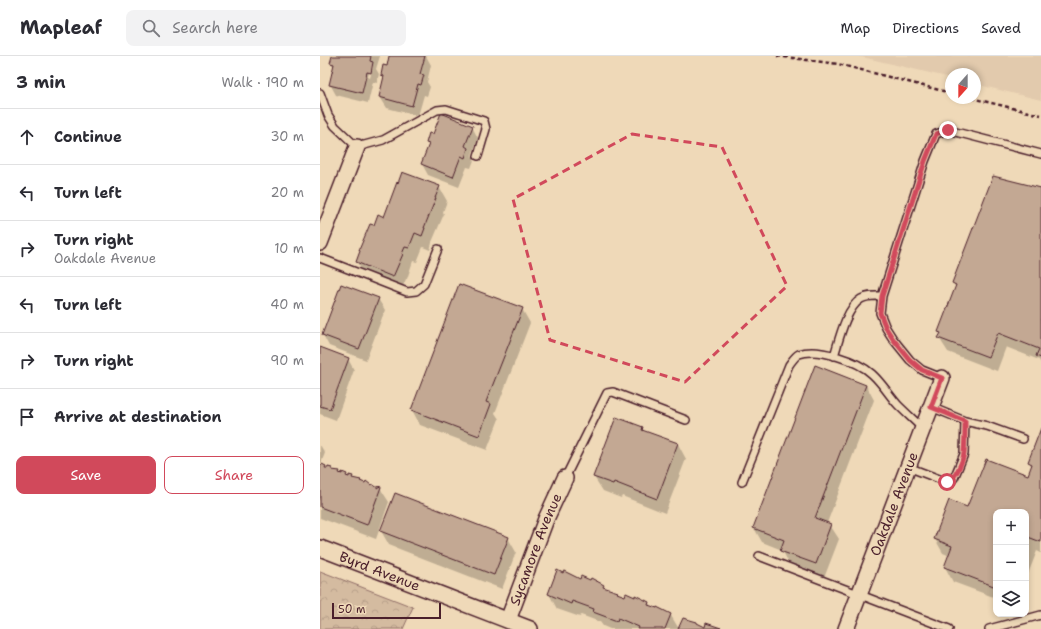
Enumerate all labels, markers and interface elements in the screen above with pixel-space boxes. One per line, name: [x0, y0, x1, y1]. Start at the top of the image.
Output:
search box: [126, 10, 406, 46]
text: Mapleaf: [20, 15, 102, 40]
icon: search: [140, 17, 162, 39]
text: Search here: [172, 18, 258, 38]
text: Map: [841, 19, 871, 37]
text: Directions: [893, 19, 959, 37]
text: Saved: [981, 19, 1021, 37]
north arrow: [945, 68, 981, 104]
text: 3 min: [16, 71, 66, 93]
text: Walk · 190 m: [222, 74, 304, 91]
route end: [939, 121, 957, 139]
icon: ahead: [16, 126, 38, 148]
text: Continue: [54, 127, 122, 147]
text: 30 m: [270, 128, 304, 145]
icon: left: [16, 182, 38, 204]
text: Turn left: [54, 183, 122, 203]
text: 20 m: [271, 184, 304, 201]
text: Turn right: [54, 230, 134, 250]
icon: right: [16, 238, 38, 260]
text: 10 m: [274, 240, 304, 257]
text: Oakdale Avenue: [54, 250, 156, 267]
icon: left: [16, 294, 38, 316]
text: Turn left: [54, 295, 122, 315]
text: 40 m: [270, 296, 304, 313]
icon: right: [16, 350, 38, 372]
text: Turn right: [54, 351, 134, 371]
text: 90 m: [270, 352, 304, 369]
icon: arrive: [16, 406, 38, 428]
text: Arrive at destination: [54, 407, 222, 427]
street label: Oakdale Avenue: [866, 449, 922, 558]
button: Save: [16, 456, 156, 494]
button: Share: [164, 456, 304, 494]
route start: [938, 473, 956, 491]
street label: Sycamore Avenue: [505, 490, 566, 608]
map controls: [993, 509, 1029, 617]
button: +: [993, 509, 1029, 545]
button: −: [993, 545, 1029, 581]
street label: Byrd Avenue: [337, 547, 423, 595]
button: layers: [993, 581, 1029, 617]
scale bar: [332, 601, 441, 620]
text: 50 m: [338, 602, 366, 617]

